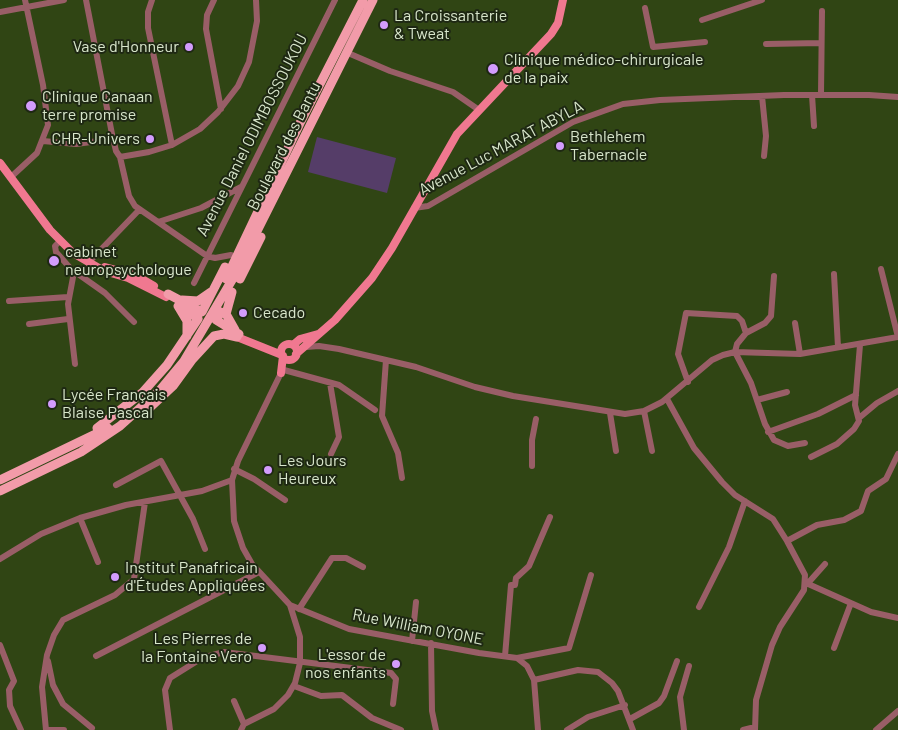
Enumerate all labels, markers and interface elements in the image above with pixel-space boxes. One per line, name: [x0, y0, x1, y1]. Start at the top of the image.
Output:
place label: La Croissanterie & Tweat: [394, 6, 507, 44]
marker: La Croissanterie & Tweat: [378, 19, 390, 31]
street label: Avenue Daniel ODIMBOSSOUKOU: [193, 31, 311, 239]
place label: Vase d'Honneur: [73, 37, 179, 57]
marker: Vase d'Honneur: [183, 41, 195, 53]
place label: Clinique médico-chirurgicale de la paix: [504, 50, 703, 88]
marker: Clinique médico-chirurgicale de la paix: [486, 62, 500, 76]
street label: Boulevard des Bantu: [243, 78, 325, 214]
place label: Clinique Canaan terre promise: [42, 87, 153, 125]
street label: Avenue Luc MARAT ABYLA: [415, 96, 587, 200]
marker: Clinique Canaan terre promise: [24, 99, 38, 113]
place label: Bethlehem Tabernacle: [570, 127, 647, 165]
place label: CHR-Univers: [51, 129, 140, 149]
marker: CHR-Univers: [144, 133, 156, 145]
marker: Bethlehem Tabernacle: [554, 140, 566, 152]
place label: cabinet neuropsychologue: [65, 242, 192, 280]
marker: cabinet neuropsychologue: [47, 254, 61, 268]
place label: Cecado: [253, 303, 305, 323]
marker: Cecado: [237, 307, 249, 319]
place label: Lycée Français Blaise Pascal: [62, 385, 166, 423]
marker: Lycée Français Blaise Pascal: [46, 398, 58, 410]
place label: Les Jours Heureux: [278, 451, 346, 489]
marker: Les Jours Heureux: [262, 464, 274, 476]
place label: Institut Panafricain d'Études Appliquées: [125, 558, 265, 596]
marker: Institut Panafricain d'Études Appliquées: [109, 571, 121, 583]
street label: Rue William OYONE: [351, 605, 485, 649]
place label: Les Pierres de la Fontaine Vero: [141, 629, 252, 667]
marker: Les Pierres de la Fontaine Vero: [256, 642, 268, 654]
place label: L'essor de nos enfants: [305, 645, 386, 683]
marker: L'essor de nos enfants: [390, 658, 402, 670]

